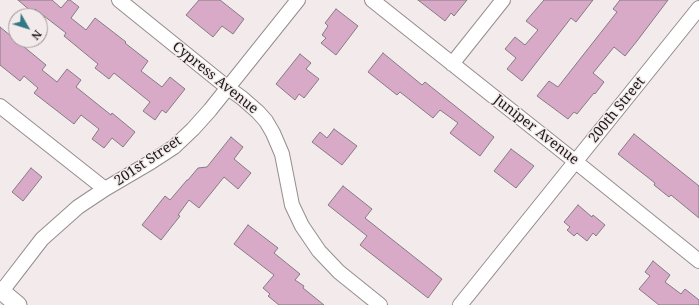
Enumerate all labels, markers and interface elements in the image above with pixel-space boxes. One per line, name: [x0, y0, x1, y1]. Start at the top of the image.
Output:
north arrow: [8, 8, 48, 48]
text: N: [28, 27, 45, 43]
street label: Cypress Avenue: [169, 38, 261, 118]
street label: 200th Street: [585, 74, 649, 146]
street label: Juniper Avenue: [490, 91, 582, 169]
street label: 201st Street: [111, 132, 185, 190]

